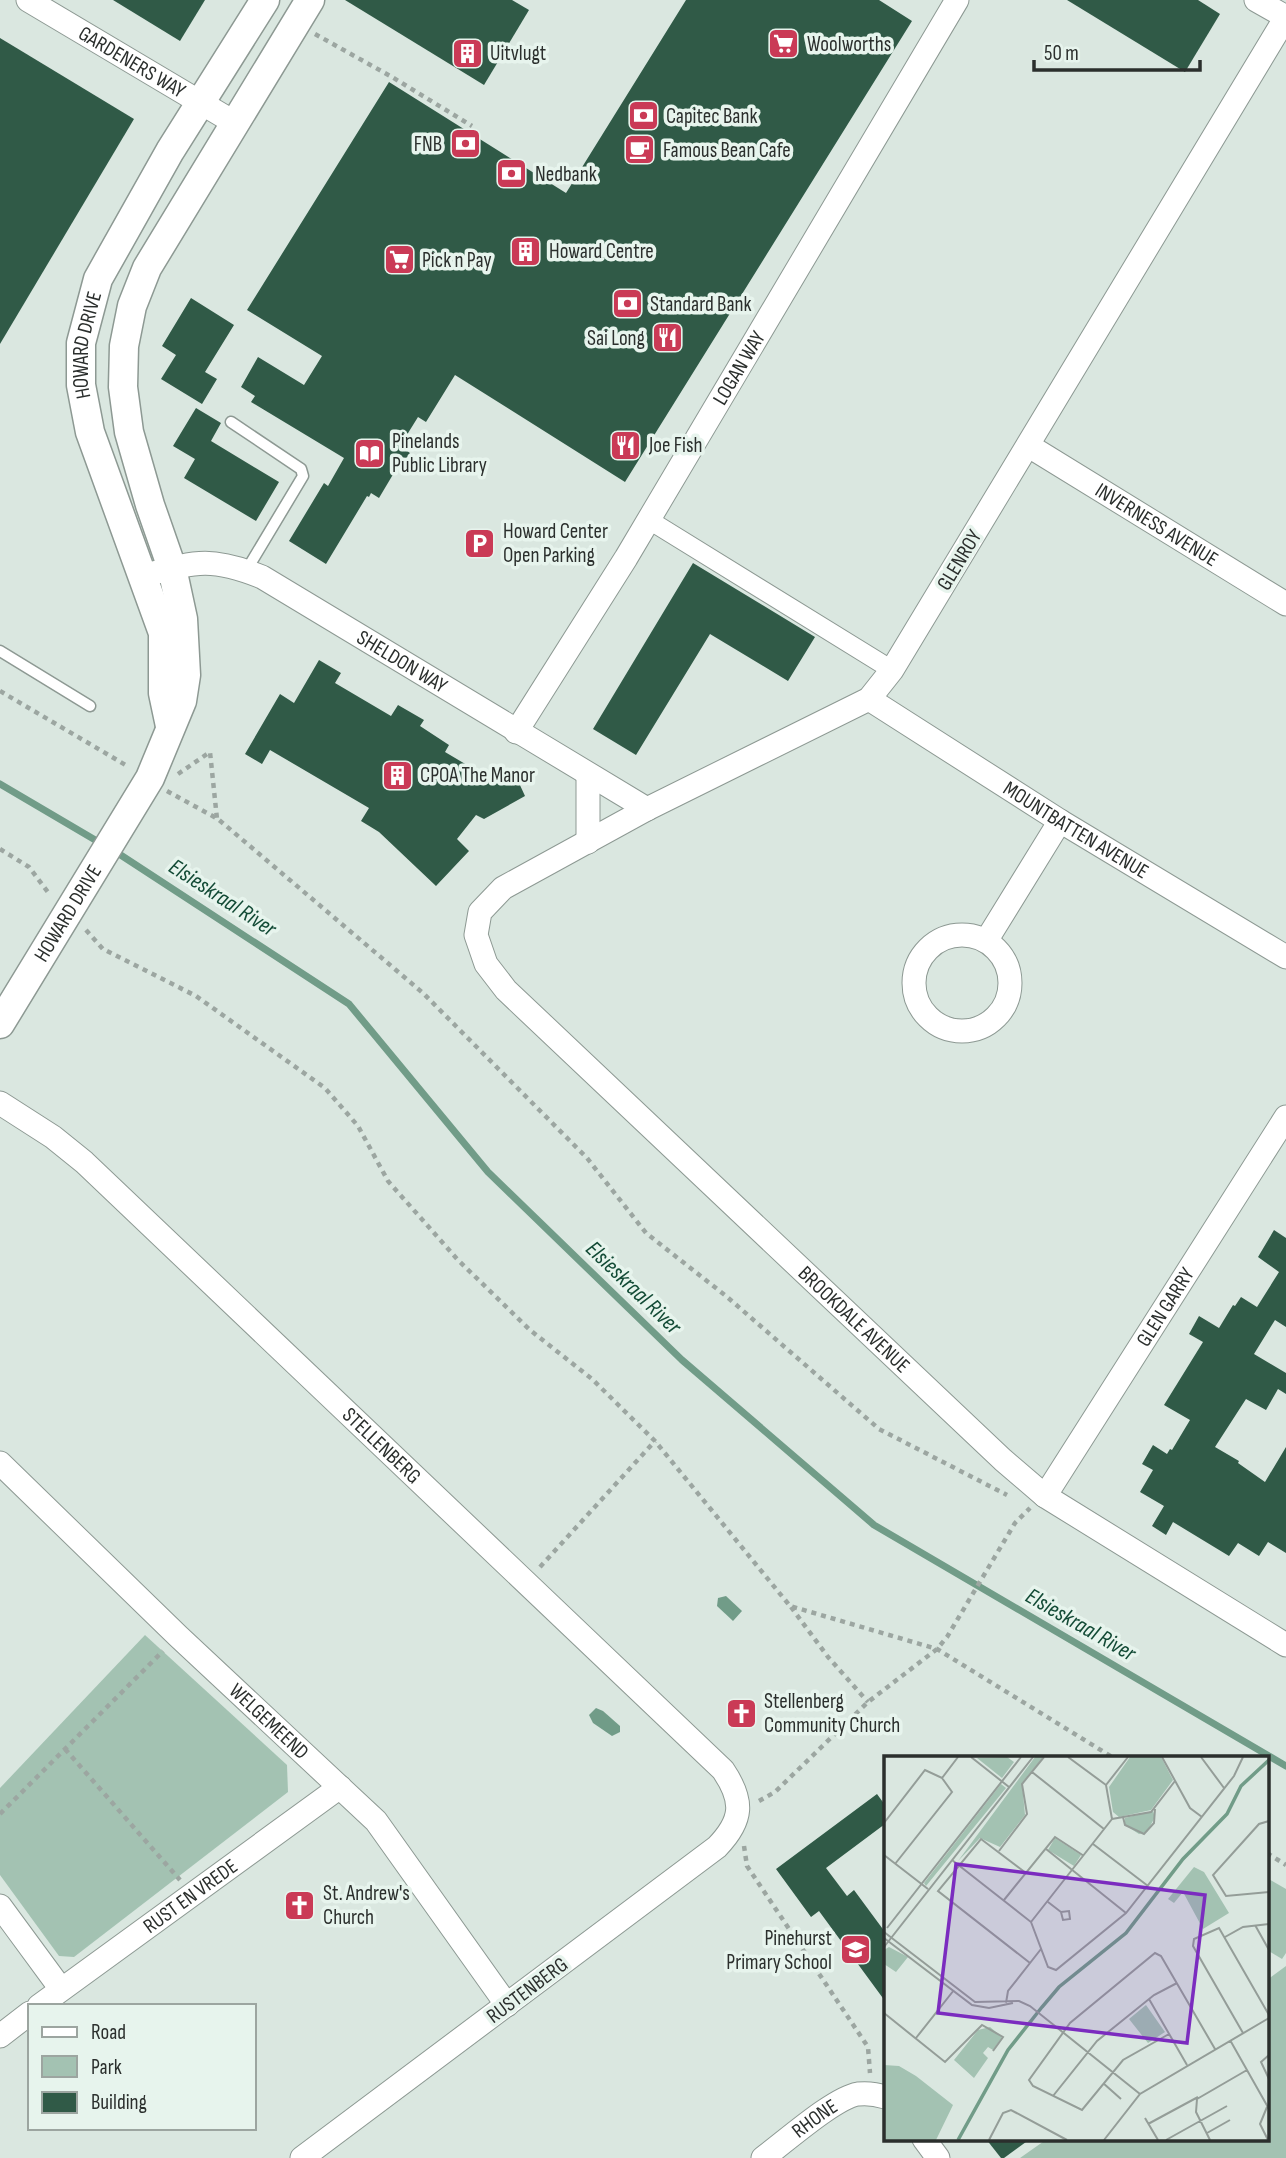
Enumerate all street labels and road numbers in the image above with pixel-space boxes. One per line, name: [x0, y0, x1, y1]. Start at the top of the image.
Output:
street label: GARDENERS WAY: [74, 21, 190, 104]
street label: HOWARD DRIVE: [69, 289, 107, 401]
street label: LOGAN WAY: [708, 326, 771, 409]
street label: INVERNESS AVENUE: [1091, 478, 1222, 572]
street label: GLENROY: [932, 525, 987, 595]
street label: SHELDON WAY: [352, 625, 452, 699]
street label: MOUNTBATTEN AVENUE: [998, 776, 1153, 884]
street label: HOWARD DRIVE: [29, 860, 107, 966]
street label: BROOKDALE AVENUE: [793, 1261, 915, 1378]
street label: GLEN GARRY: [1131, 1263, 1200, 1351]
street label: STELLENBERG: [337, 1403, 426, 1489]
street label: WELGEMEEND: [224, 1678, 314, 1765]
street label: RUST EN VREDE: [139, 1854, 242, 1939]
street label: RUSTENBERG: [482, 1952, 573, 2029]
street label: RHONE: [787, 2094, 842, 2144]

